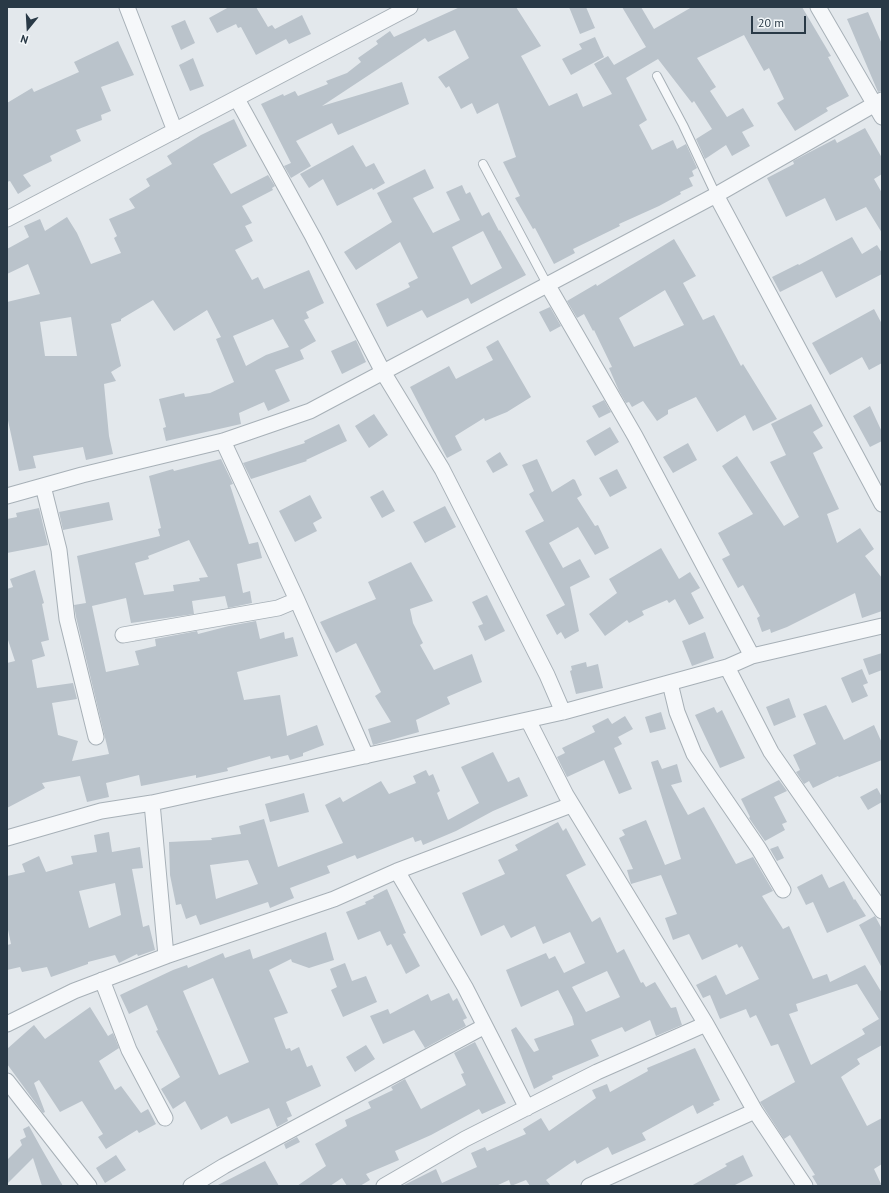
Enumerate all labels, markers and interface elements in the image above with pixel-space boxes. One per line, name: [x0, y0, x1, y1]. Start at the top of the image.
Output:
north arrow: [8, 8, 48, 48]
scale bar: [753, 8, 808, 34]
text: 20 m: [758, 15, 784, 30]
text: N: [19, 32, 30, 47]

